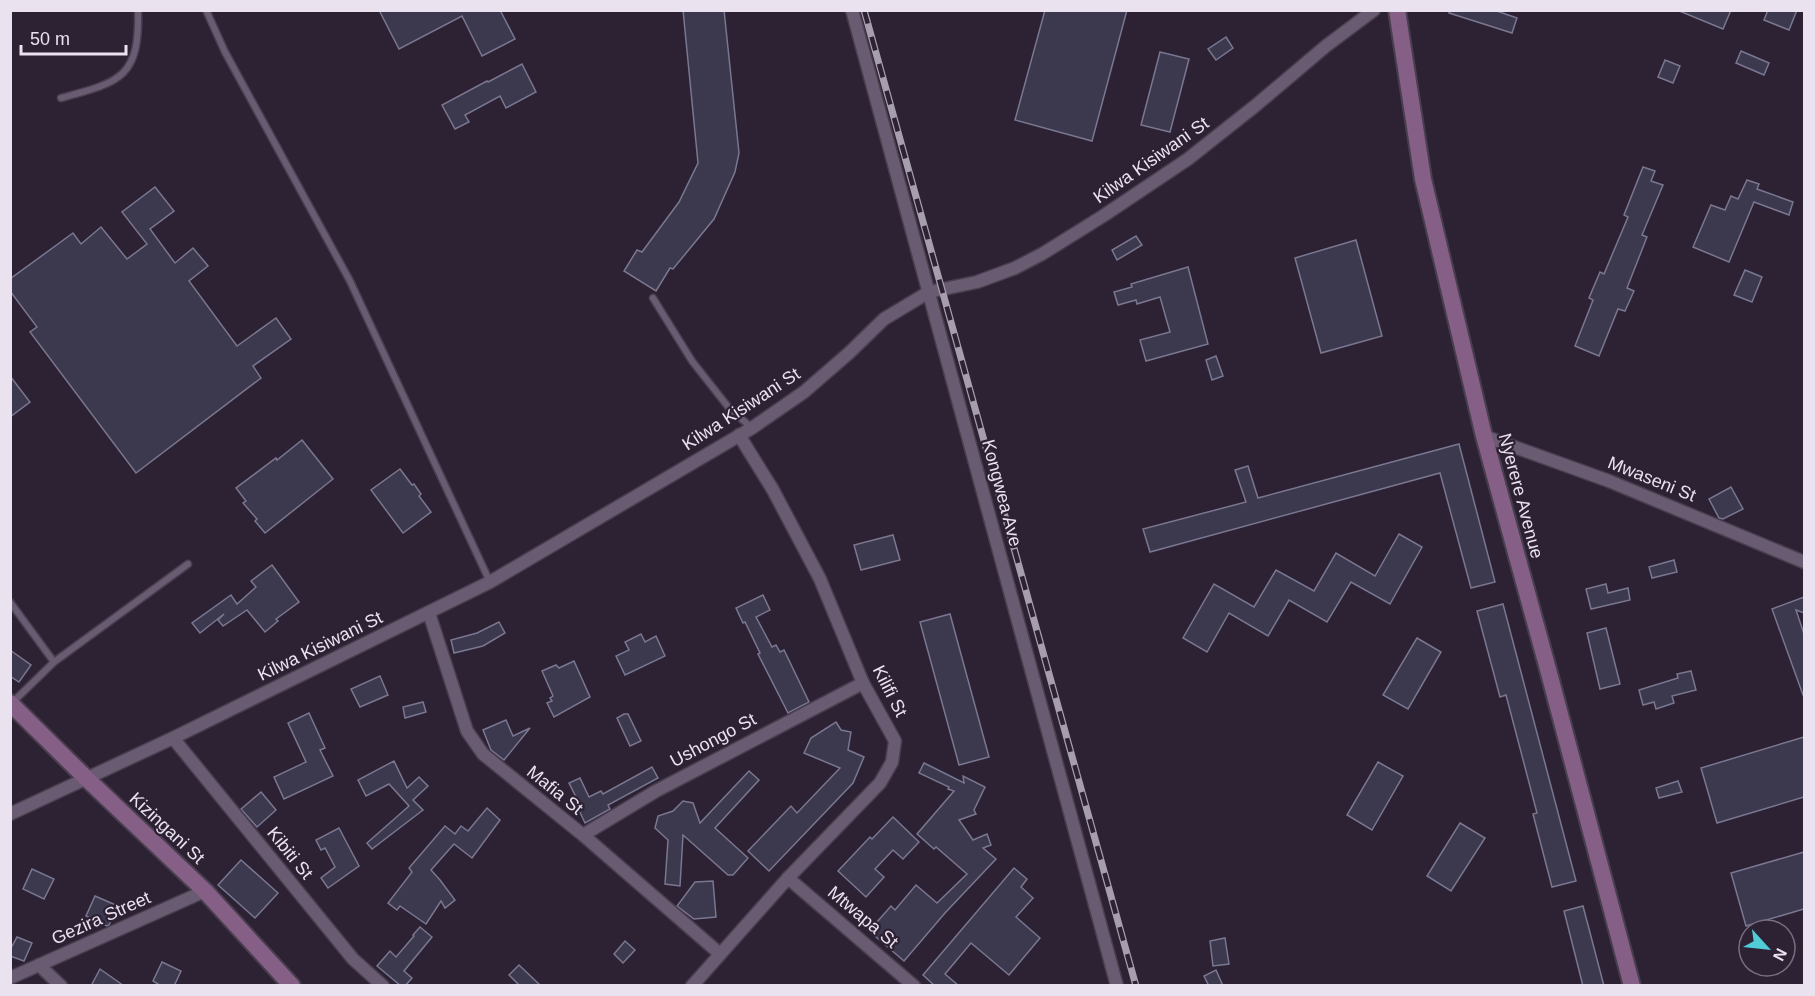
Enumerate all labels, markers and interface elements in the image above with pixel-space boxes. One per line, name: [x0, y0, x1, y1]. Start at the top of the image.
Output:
scale bar: [21, 18, 126, 56]
text: 50 m: [30, 29, 70, 49]
street label: Kilwa Kisiwani St: [1090, 113, 1212, 207]
street label: Kilwa Kisiwani St: [679, 364, 803, 454]
street label: Nyerere Avenue: [1495, 431, 1547, 561]
street label: Kongwea Ave: [978, 437, 1026, 549]
street label: Mwaseni St: [1605, 452, 1699, 506]
street label: Kilwa Kisiwani St: [254, 607, 386, 685]
street label: Kilifi St: [869, 662, 911, 720]
street label: Ushongo St: [667, 709, 759, 771]
street label: Mafia St: [523, 761, 587, 819]
street label: Kizingani St: [125, 788, 209, 868]
street label: Kibiti St: [263, 823, 317, 883]
street label: Mtwapa St: [824, 882, 902, 952]
street label: Gezira Street: [48, 887, 154, 949]
north arrow: [1737, 918, 1797, 978]
text: N: [1770, 946, 1790, 964]

